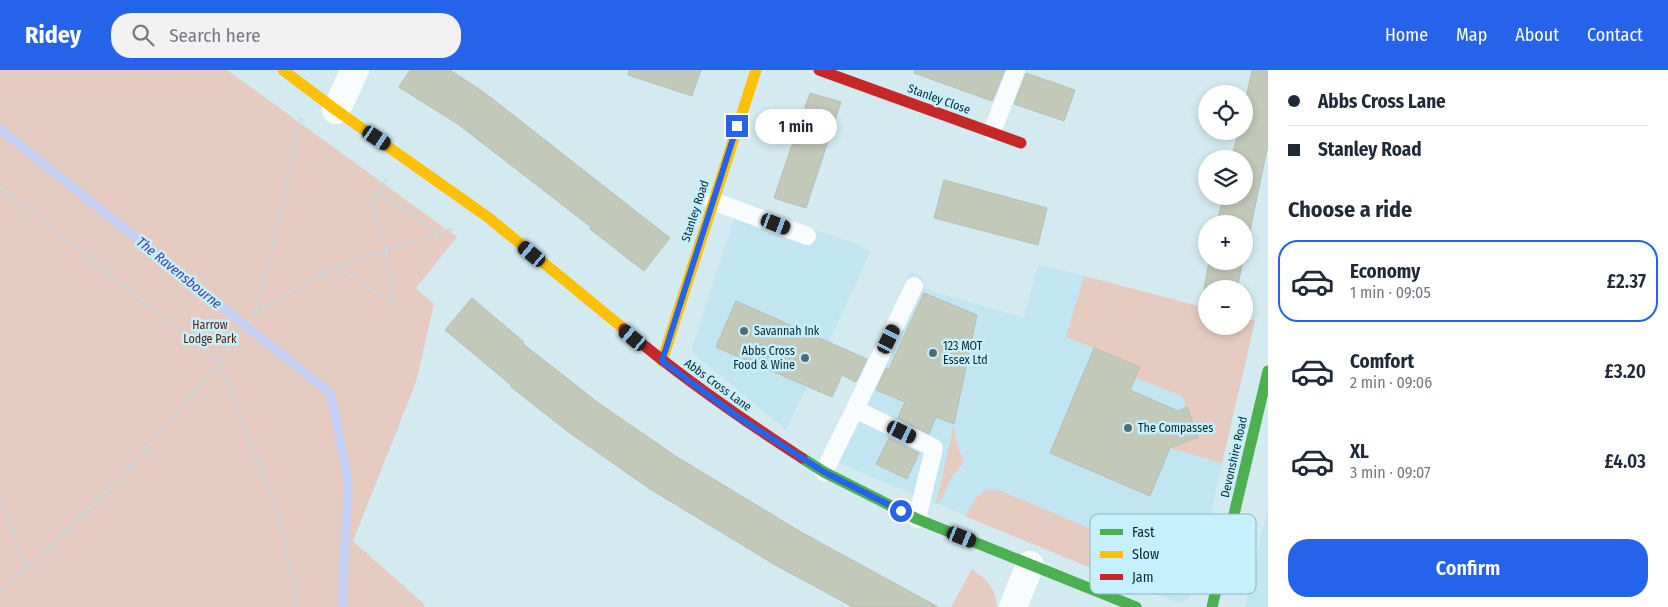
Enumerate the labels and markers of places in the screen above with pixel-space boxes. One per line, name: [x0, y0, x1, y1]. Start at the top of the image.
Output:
place label: Savannah Ink: [754, 324, 820, 338]
marker: Savannah Ink: [738, 325, 750, 337]
place label: 123 MOT Essex Ltd: [943, 339, 988, 367]
place label: Abbs Cross Food & Wine: [733, 344, 795, 372]
marker: 123 MOT Essex Ltd: [927, 347, 939, 359]
marker: Abbs Cross Food & Wine: [799, 352, 811, 364]
place label: The Compasses: [1138, 421, 1213, 435]
marker: The Compasses: [1122, 422, 1134, 434]

